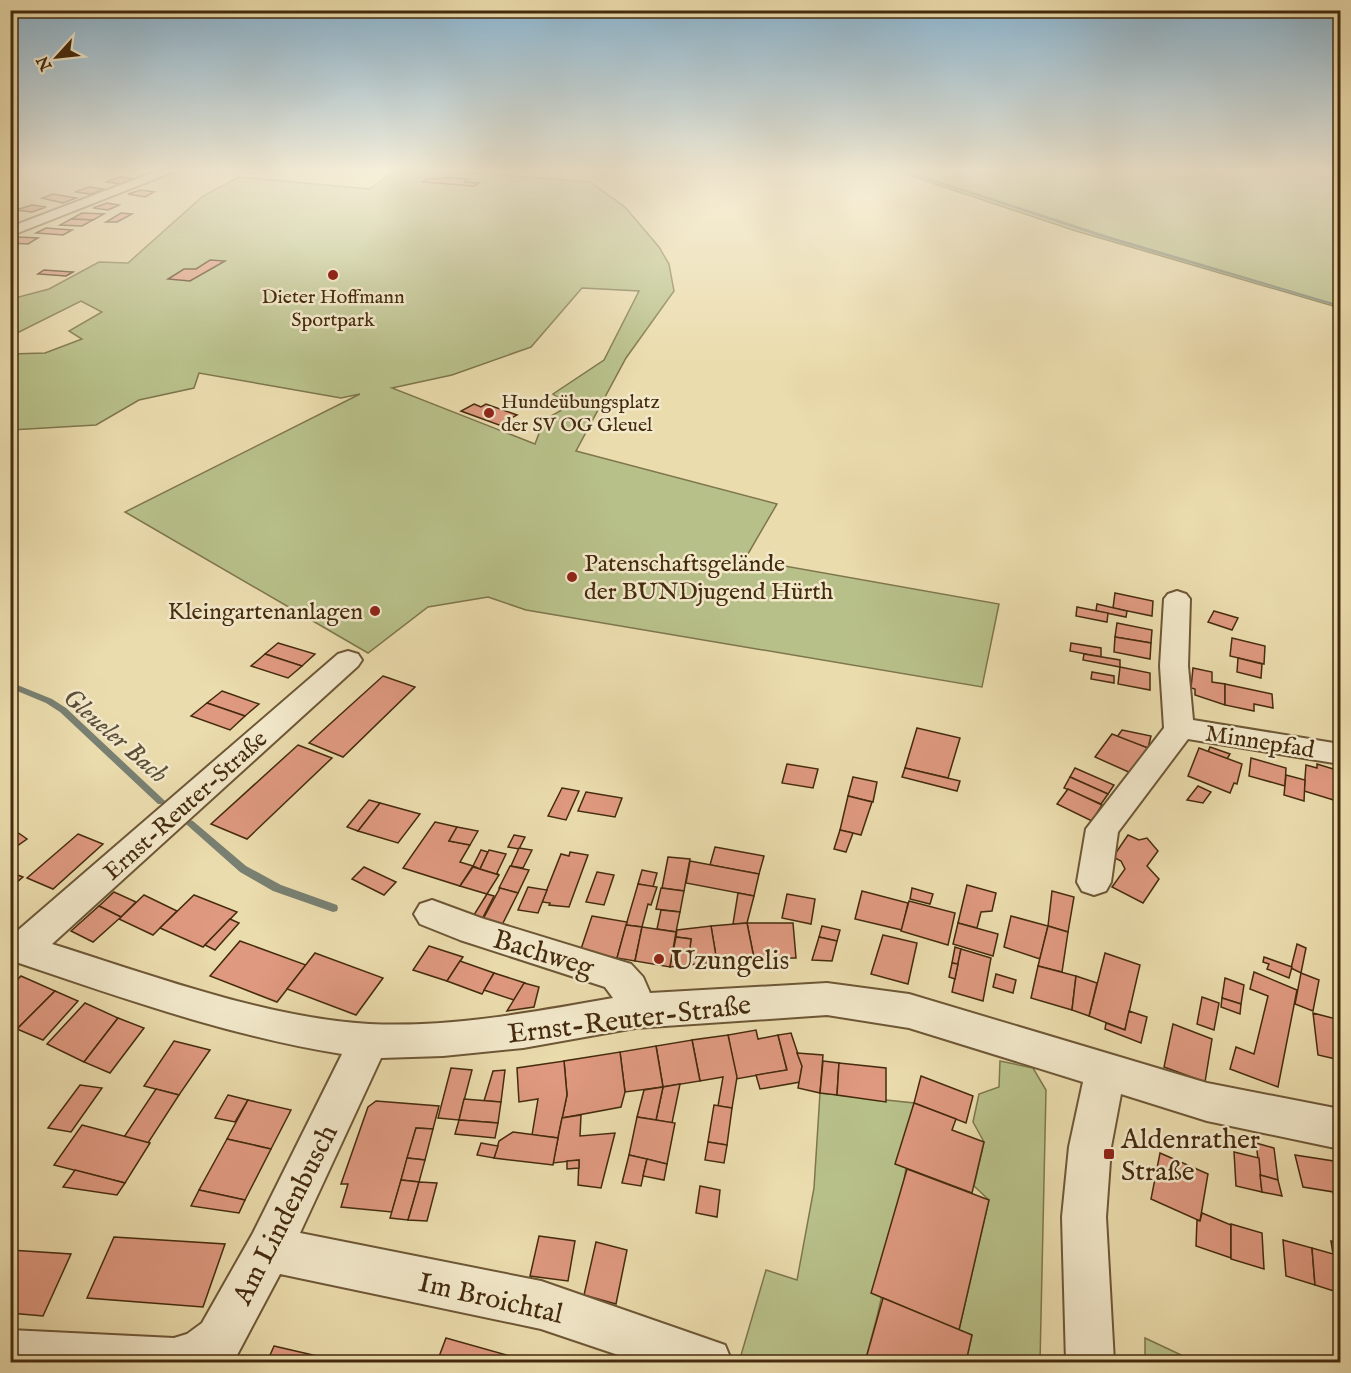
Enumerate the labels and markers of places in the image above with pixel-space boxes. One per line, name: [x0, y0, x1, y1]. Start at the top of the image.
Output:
marker: Dieter Hoffmann Sportpark: [326, 268, 340, 282]
place label: Dieter Hoffmann Sportpark: [261, 285, 405, 333]
place label: Hundeübungsplatz der SV OG Gleuel: [501, 390, 660, 438]
marker: Hundeübungsplatz der SV OG Gleuel: [482, 406, 496, 420]
place label: Patenschaftsgelände der BUNDjugend Hürth: [584, 549, 833, 608]
marker: Patenschaftsgelände der BUNDjugend Hürth: [565, 570, 579, 584]
place label: Kleingartenanlagen: [168, 597, 363, 628]
marker: Kleingartenanlagen: [368, 604, 382, 618]
place label: Uzungelis: [671, 944, 789, 979]
marker: Uzungelis: [652, 952, 666, 966]
place label: Aldenrather Straße: [1120, 1123, 1260, 1190]
marker: Aldenrather Straße: [1102, 1147, 1116, 1161]

